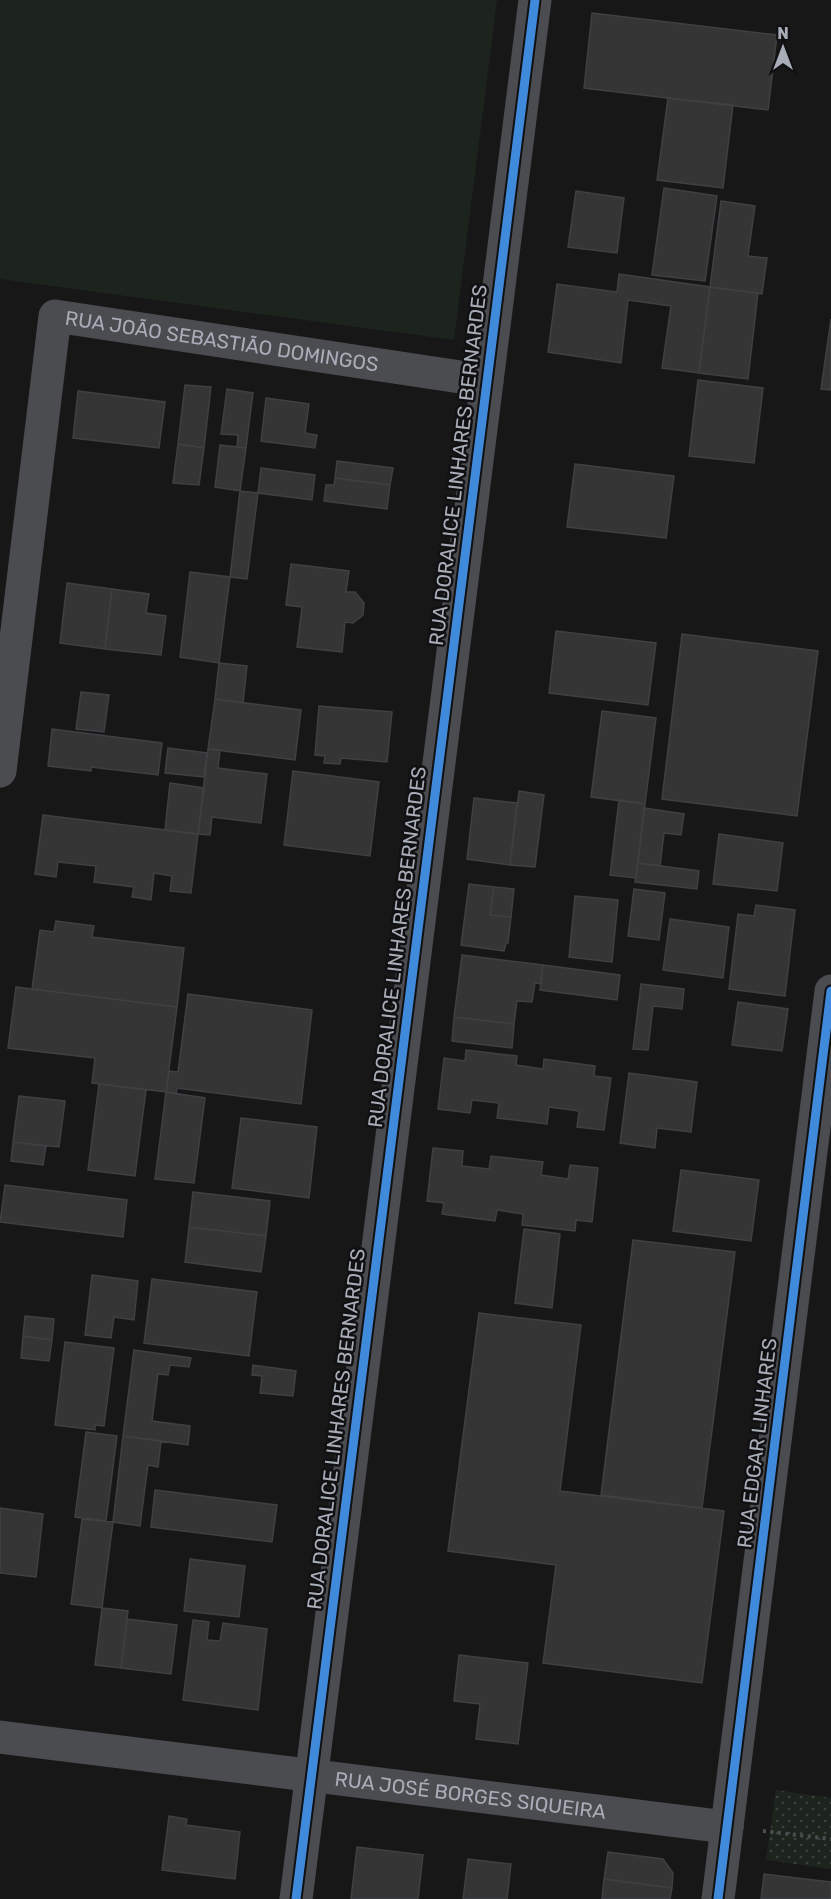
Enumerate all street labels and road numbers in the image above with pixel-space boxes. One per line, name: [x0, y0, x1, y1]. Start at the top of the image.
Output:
street label: RUA DORALICE LINHARES BERNARDES: [424, 283, 492, 647]
street label: RUA JOÃO SEBASTIÃO DOMINGOS: [64, 306, 380, 377]
street label: RUA DORALICE LINHARES BERNARDES: [363, 765, 431, 1129]
street label: RUA DORALICE LINHARES BERNARDES: [302, 1247, 370, 1611]
street label: RUA EDGAR LINHARES: [732, 1337, 782, 1549]
street label: RUA JOSÉ BORGES SIQUEIRA: [333, 1767, 607, 1824]

